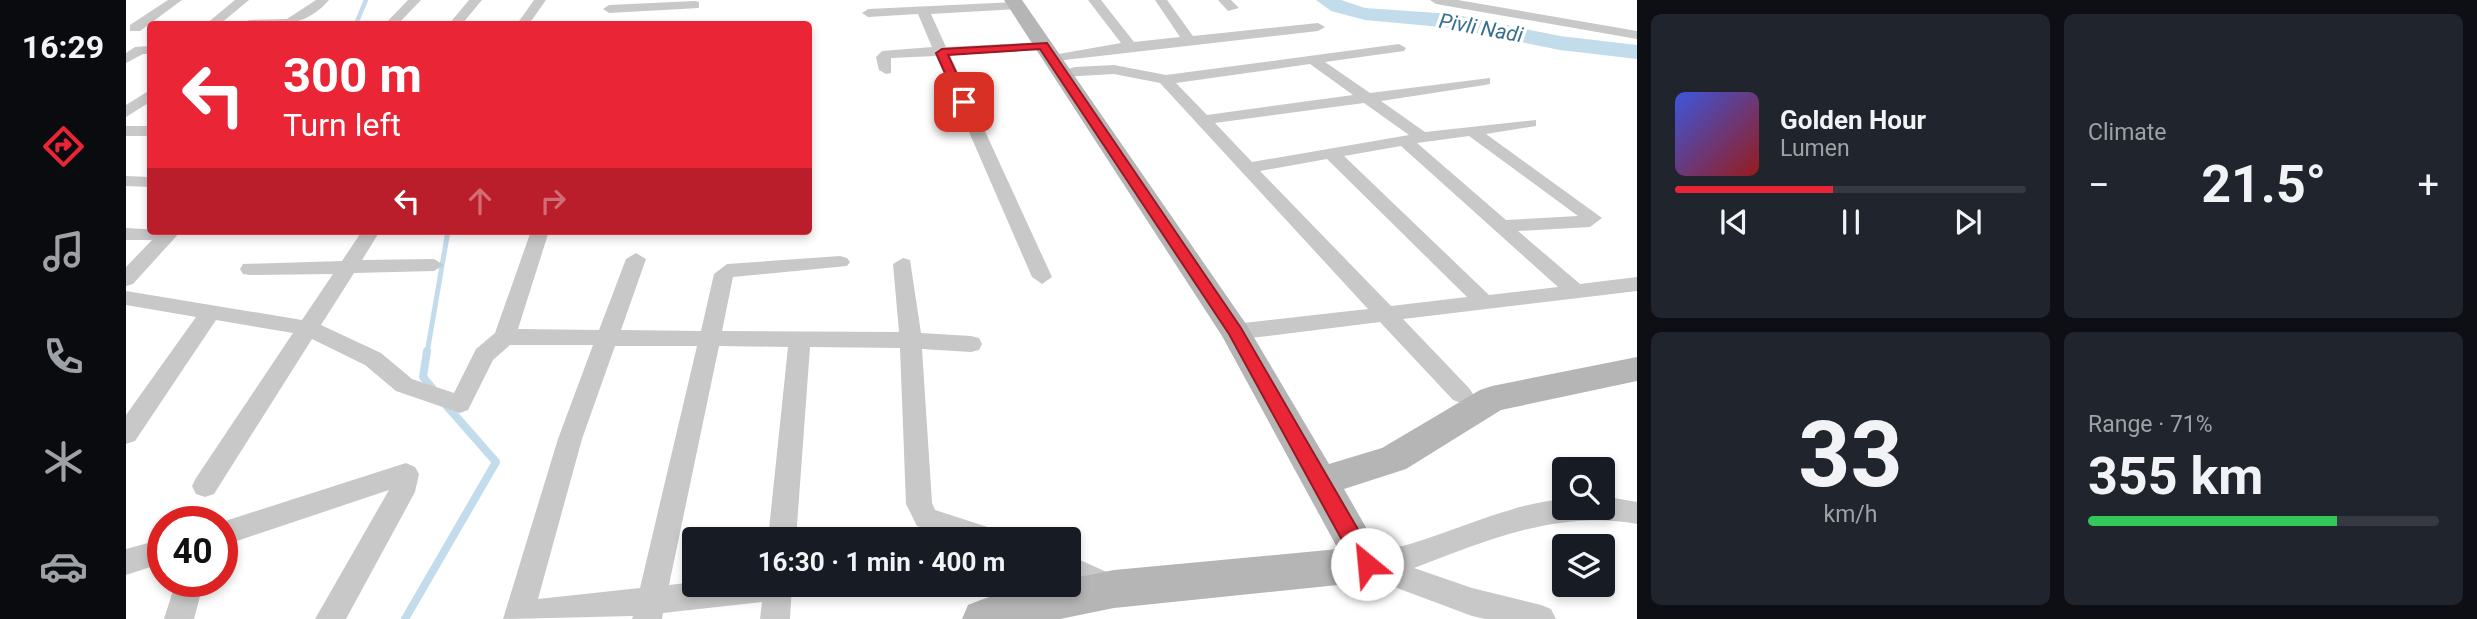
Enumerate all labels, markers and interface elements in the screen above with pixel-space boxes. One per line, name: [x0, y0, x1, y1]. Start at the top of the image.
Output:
water label: Pivli Nadi: [1437, 9, 1525, 47]
text: 16:29: [22, 28, 104, 66]
text: 300 m: [283, 47, 422, 104]
icon: left: [168, 49, 259, 140]
pin: [934, 72, 994, 132]
icon: arrive: [945, 83, 983, 121]
text: Golden Hour: [1780, 105, 1926, 135]
text: Turn left: [283, 106, 401, 144]
text: Climate: [2088, 119, 2167, 146]
icon: directions: [39, 122, 88, 171]
text: Lumen: [1780, 135, 1850, 162]
text: 21.5°: [2201, 154, 2326, 215]
text: −: [2088, 163, 2110, 207]
text: +: [2417, 163, 2439, 207]
icon: left: [388, 182, 426, 220]
icon: ahead: [461, 182, 499, 220]
icon: right: [534, 182, 572, 220]
icon: previous: [1715, 203, 1753, 241]
icon: pause: [1832, 203, 1870, 241]
icon: next: [1949, 203, 1987, 241]
icon: music: [39, 227, 88, 276]
icon: phone: [39, 332, 88, 381]
text: 33: [1798, 402, 1903, 508]
text: Range · 71%: [2088, 411, 2213, 438]
icon: climate: [39, 437, 88, 486]
text: 355 km: [2088, 446, 2263, 507]
map controls: [1552, 457, 1615, 597]
button: search: [1552, 457, 1615, 520]
text: km/h: [1824, 501, 1878, 528]
speed limit sign: 40: [147, 506, 238, 597]
position arrow: [1330, 527, 1404, 601]
button: layers: [1552, 534, 1615, 597]
icon: car: [39, 542, 88, 591]
text: 16:30 · 1 min · 400 m: [758, 547, 1005, 577]

